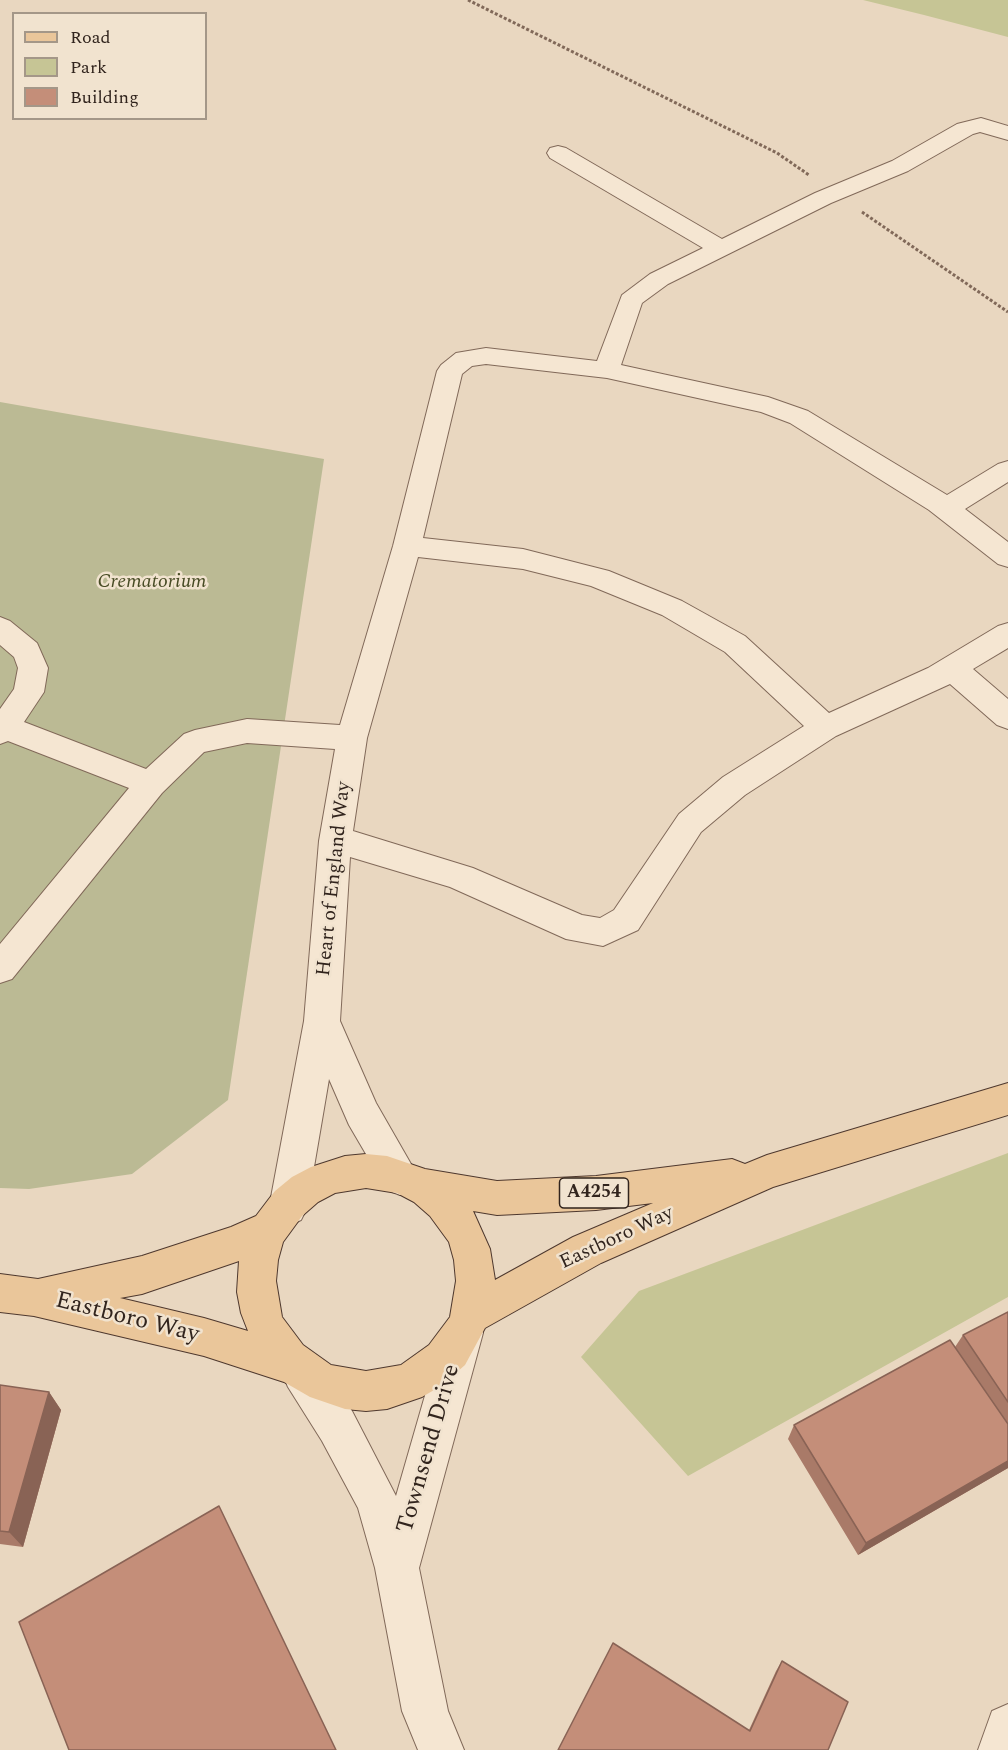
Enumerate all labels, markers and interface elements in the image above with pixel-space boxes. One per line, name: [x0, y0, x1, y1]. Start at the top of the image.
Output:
legend: [12, 12, 207, 120]
text: Road: [70, 24, 111, 51]
text: Park: [70, 54, 107, 81]
text: Building: [70, 84, 139, 111]
park label: Crematorium: [97, 571, 207, 595]
street label: Heart of England Way: [313, 780, 357, 978]
road number: A4254: [560, 1178, 628, 1208]
street label: Eastboro Way: [556, 1202, 678, 1276]
street label: Eastboro Way: [52, 1287, 202, 1351]
street label: Townsend Drive: [392, 1361, 468, 1537]

